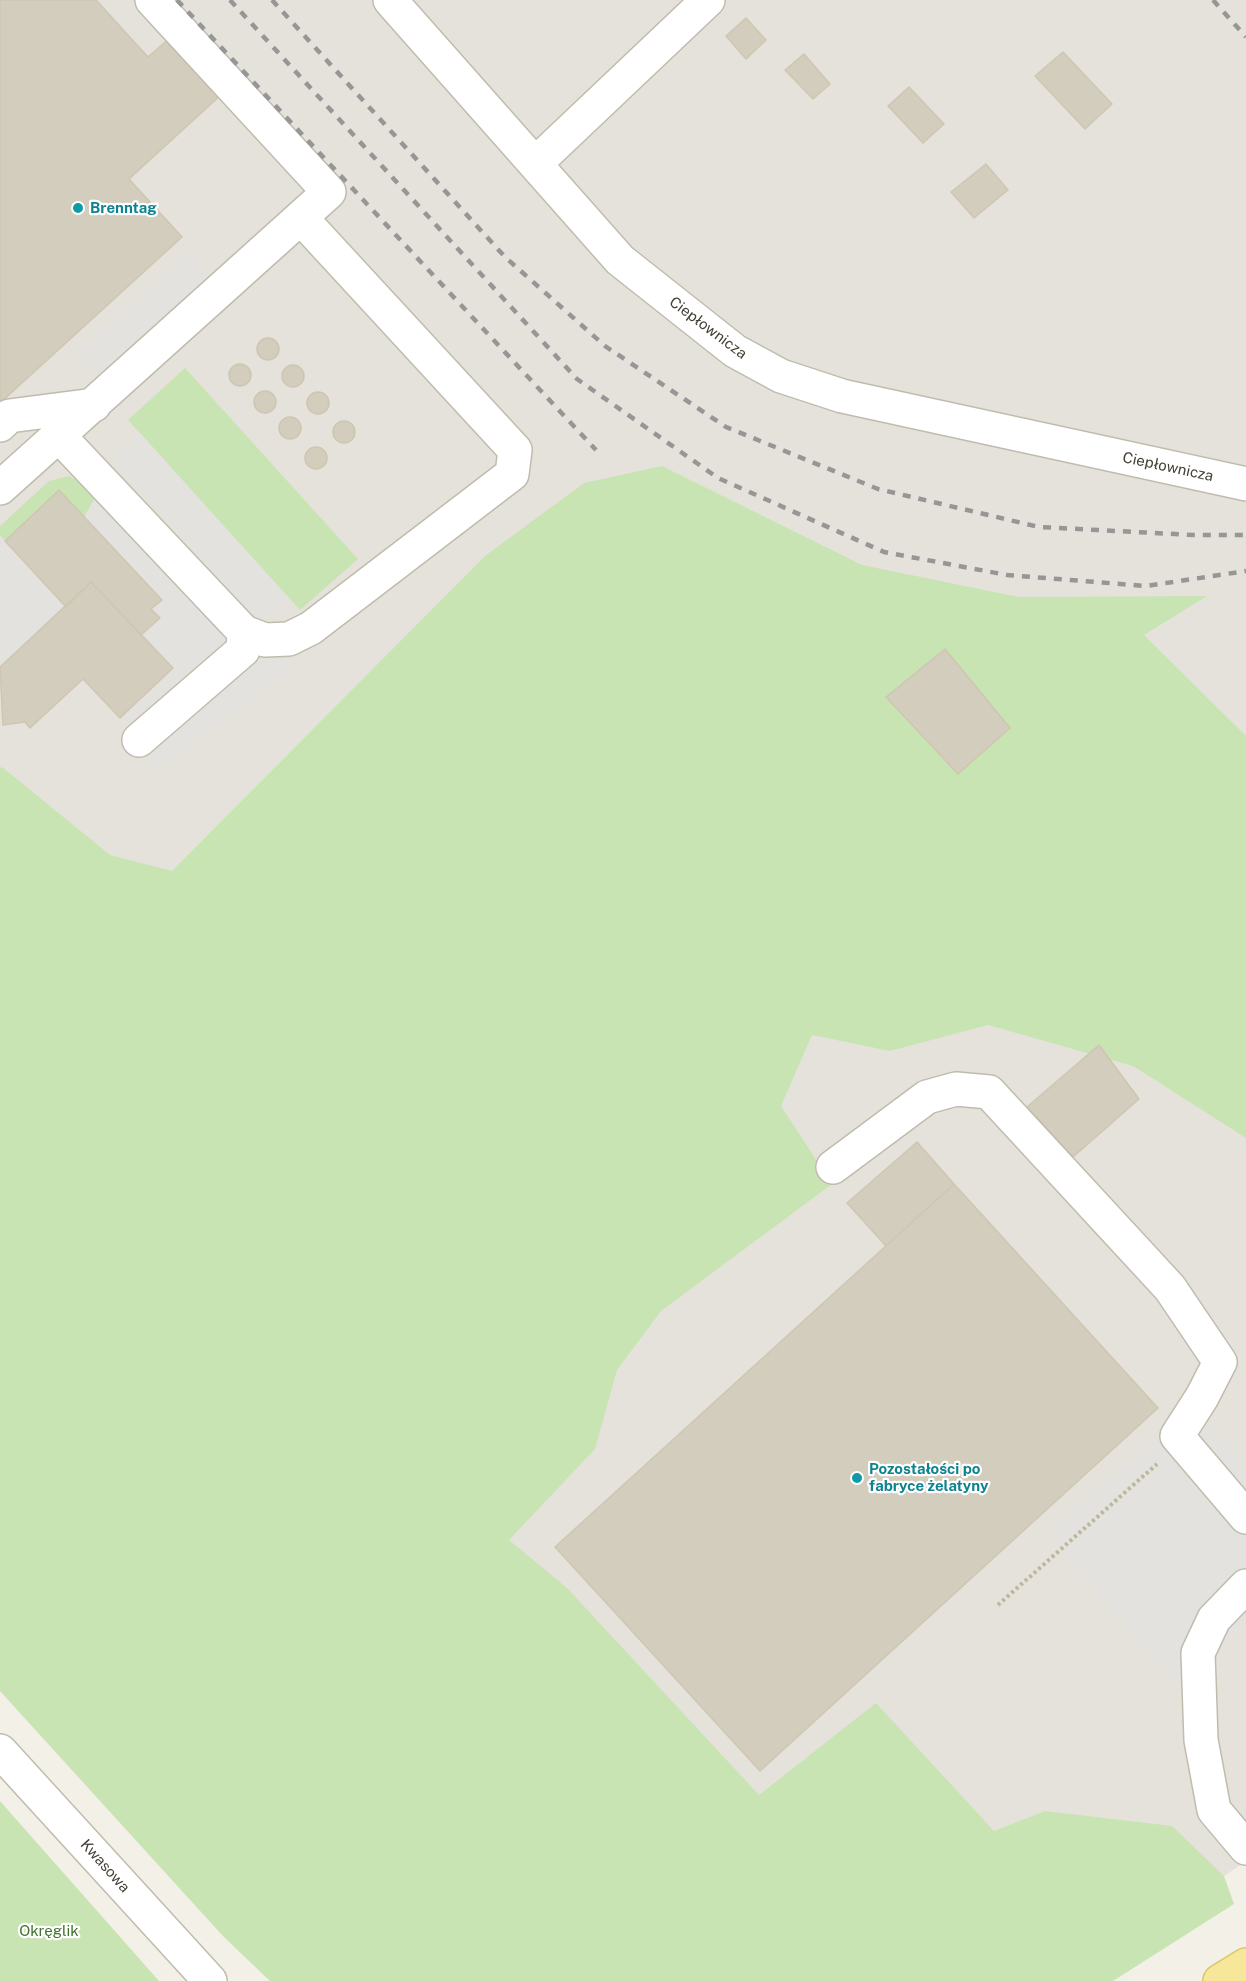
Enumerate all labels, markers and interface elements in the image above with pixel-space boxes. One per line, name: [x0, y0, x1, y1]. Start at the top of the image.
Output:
place label: Brenntag: [90, 199, 157, 217]
marker: Brenntag: [71, 201, 85, 215]
street label: Ciepłownicza: [666, 293, 750, 363]
street label: Ciepłownicza: [1121, 449, 1215, 485]
place label: Pozostałości po fabryce żelatyny: [869, 1460, 988, 1495]
marker: Pozostałości po fabryce żelatyny: [850, 1471, 864, 1485]
street label: Kwasowa: [77, 1836, 133, 1896]
park label: Okręglik: [19, 1922, 79, 1940]

